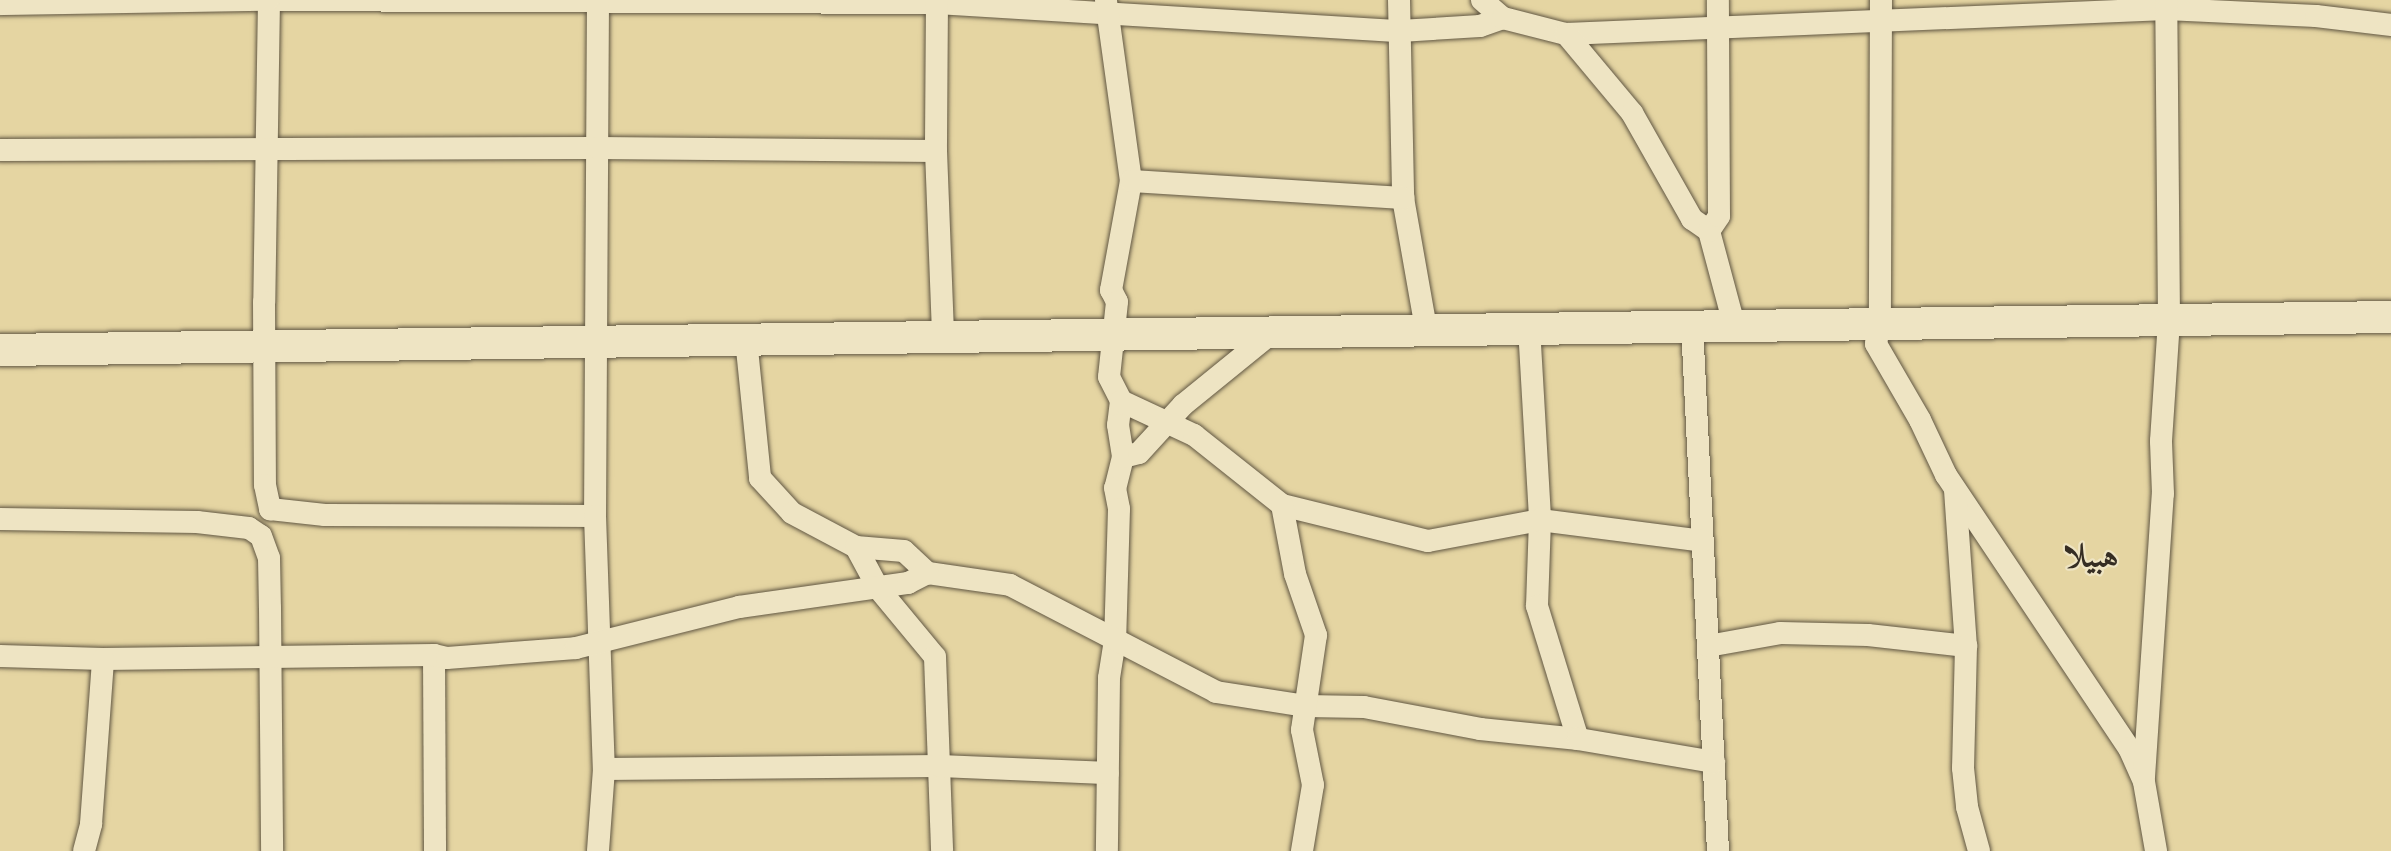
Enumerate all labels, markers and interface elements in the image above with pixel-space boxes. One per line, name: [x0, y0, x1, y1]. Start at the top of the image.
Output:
district label: هبيلا: [2063, 537, 2119, 577]

